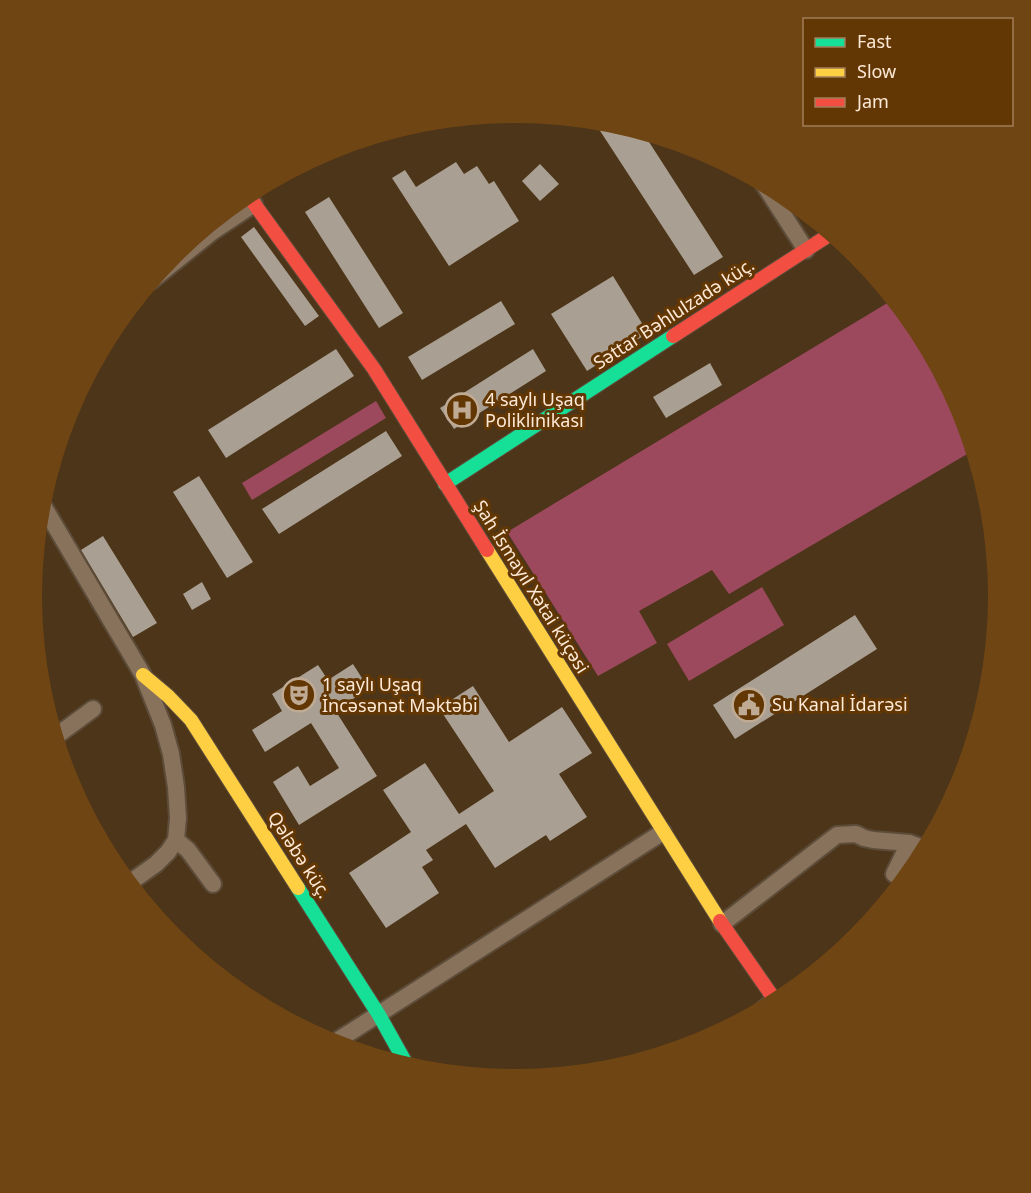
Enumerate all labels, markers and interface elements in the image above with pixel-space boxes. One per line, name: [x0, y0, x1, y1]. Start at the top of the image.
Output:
legend: [803, 18, 1013, 126]
text: Fast: [857, 29, 892, 53]
text: Slow: [857, 59, 896, 83]
text: Jam: [855, 89, 889, 113]
street label: Səttar Bəhlulzadə küç.: [588, 252, 759, 374]
place label: 4 saylı Uşaq Poliklinikası: [485, 387, 585, 432]
hospital icon: 4 saylı Uşaq Poliklinikası: [444, 392, 480, 428]
street label: Şah İsmayıl Xətai küçəsi: [469, 495, 595, 678]
place label: 1 saylı Uşaq İncəsənət Məktəbi: [322, 672, 478, 717]
theatre icon: 1 saylı Uşaq İncəsənət Məktəbi: [281, 677, 317, 713]
public building icon: Su Kanal İdarəsi: [731, 687, 767, 723]
place label: Su Kanal İdarəsi: [772, 692, 908, 716]
street label: Qələbə küç.: [263, 806, 337, 903]

